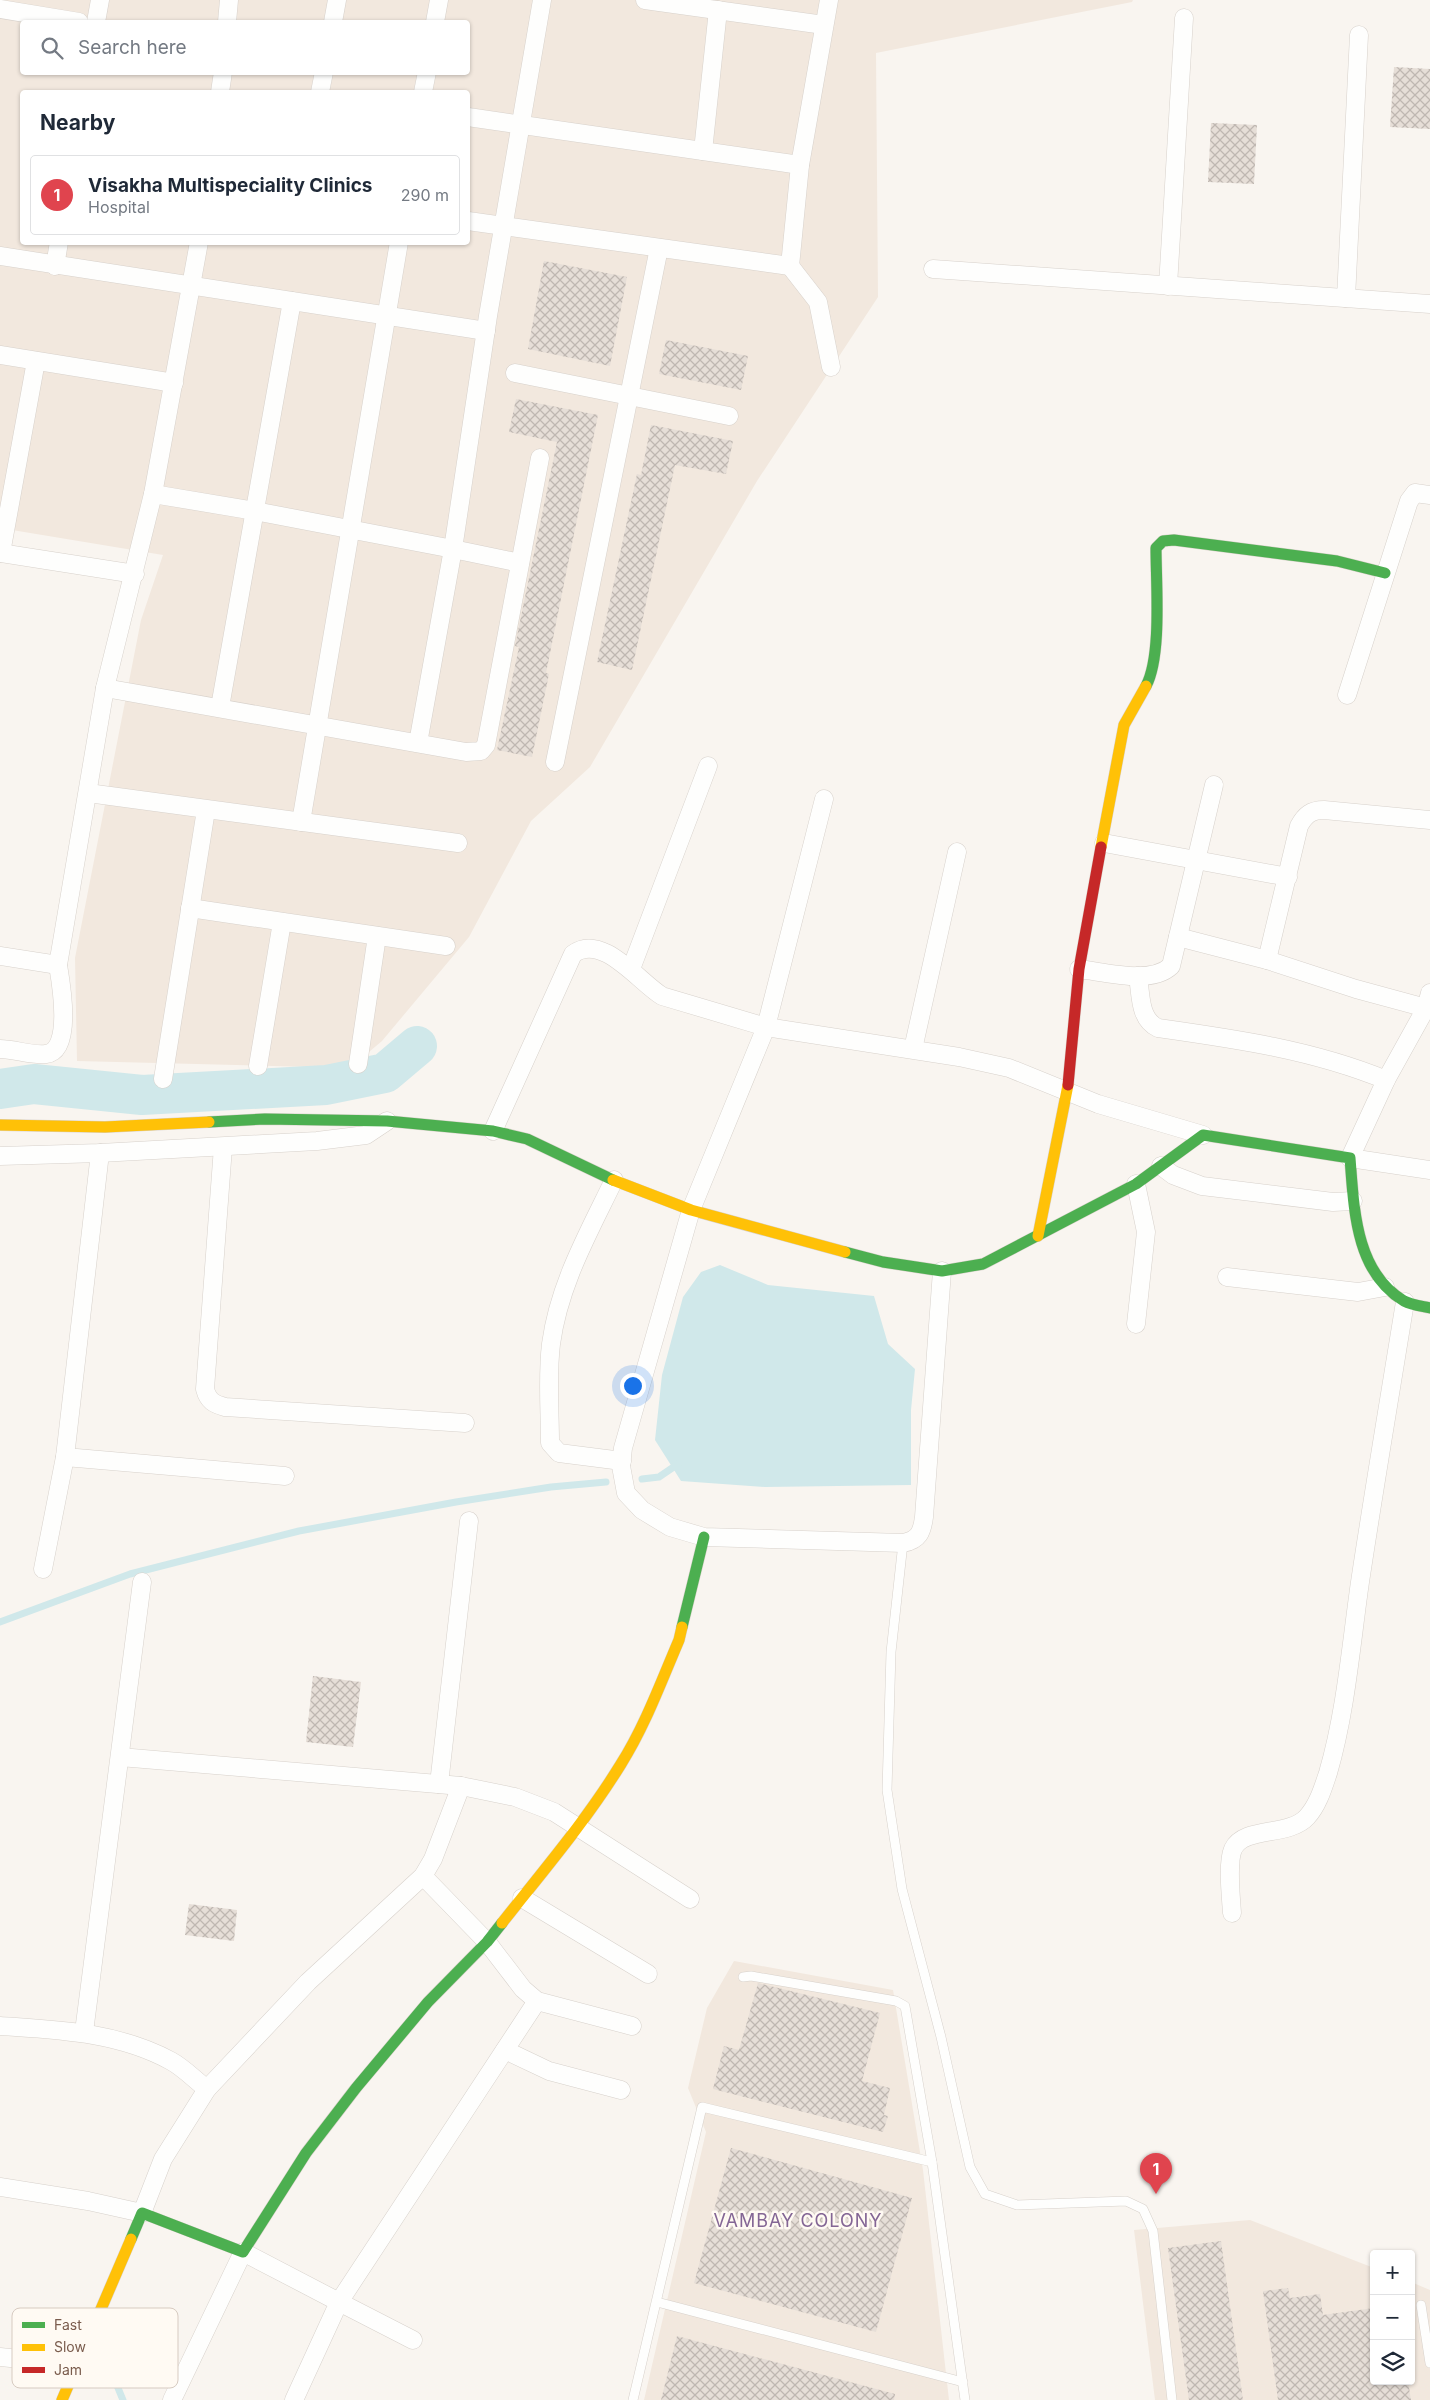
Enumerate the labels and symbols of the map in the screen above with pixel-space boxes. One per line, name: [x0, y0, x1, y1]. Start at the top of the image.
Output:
your location: [620, 1373, 646, 1399]
pin: 1: [1140, 2153, 1172, 2194]
district label: VAMBAY COLONY: [713, 2210, 883, 2231]
legend: [12, 2308, 178, 2388]
text: Fast: [54, 2316, 82, 2333]
text: Slow: [54, 2338, 86, 2355]
text: Jam: [54, 2361, 82, 2378]

